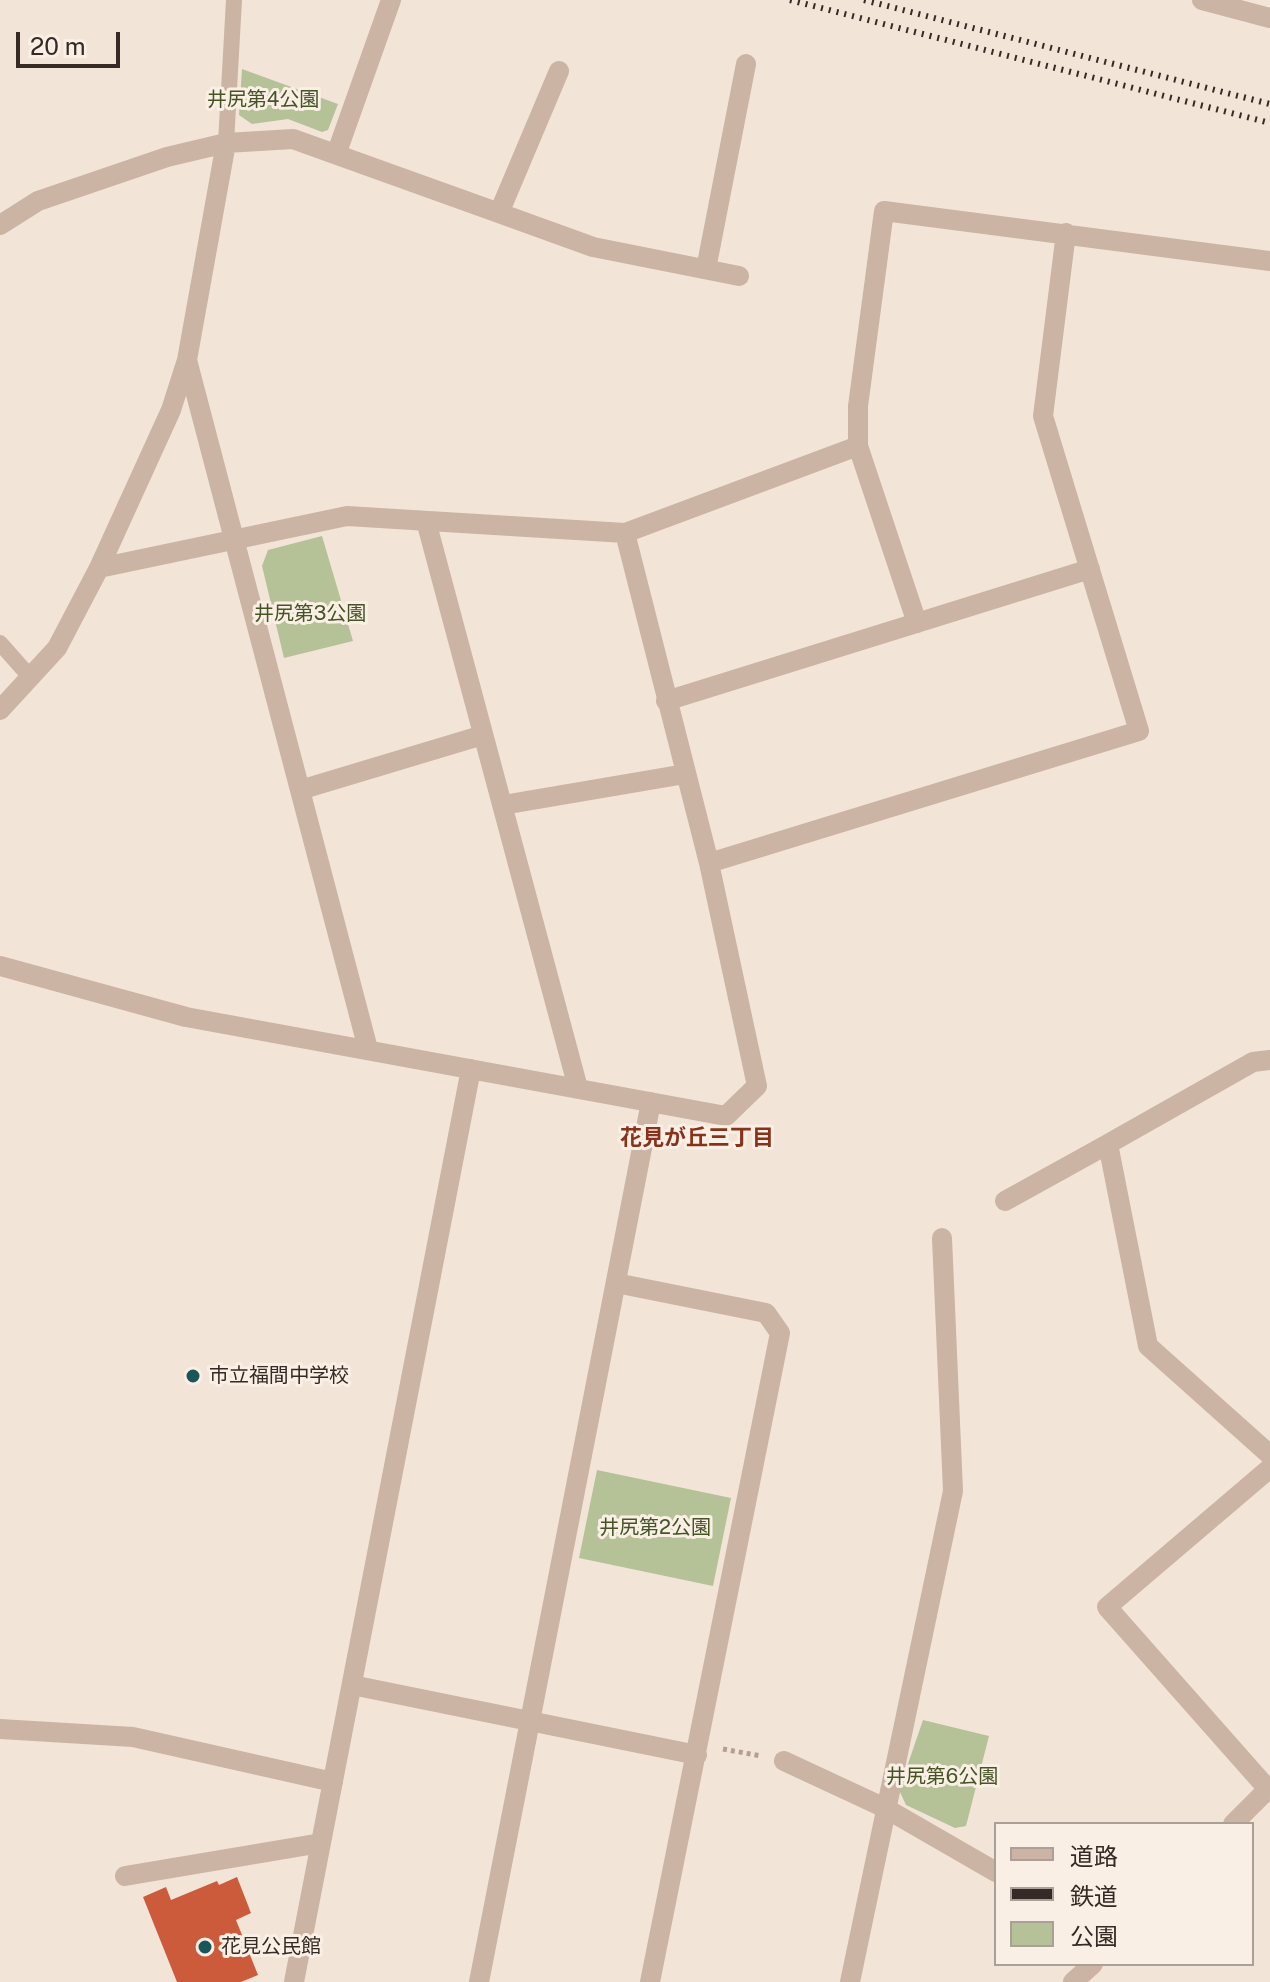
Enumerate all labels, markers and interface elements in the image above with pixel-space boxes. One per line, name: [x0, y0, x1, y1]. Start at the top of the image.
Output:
scale bar: [20, 16, 124, 66]
text: 20 m: [30, 32, 86, 60]
park label: 井尻第4公園: [207, 88, 319, 112]
park label: 井尻第3公園: [254, 602, 366, 626]
district label: 花見が丘三丁目: [620, 1125, 774, 1151]
place label: 市立福間中学校: [209, 1364, 349, 1388]
marker: 市立福間中学校: [184, 1367, 202, 1385]
park label: 井尻第2公園: [599, 1516, 711, 1540]
park label: 井尻第6公園: [886, 1765, 998, 1789]
legend: [994, 1822, 1254, 1966]
text: 道路: [1070, 1842, 1118, 1870]
text: 鉄道: [1070, 1882, 1118, 1910]
text: 公園: [1070, 1922, 1118, 1950]
place label: 花見公民館: [221, 1935, 321, 1959]
marker: 花見公民館: [196, 1938, 214, 1956]

